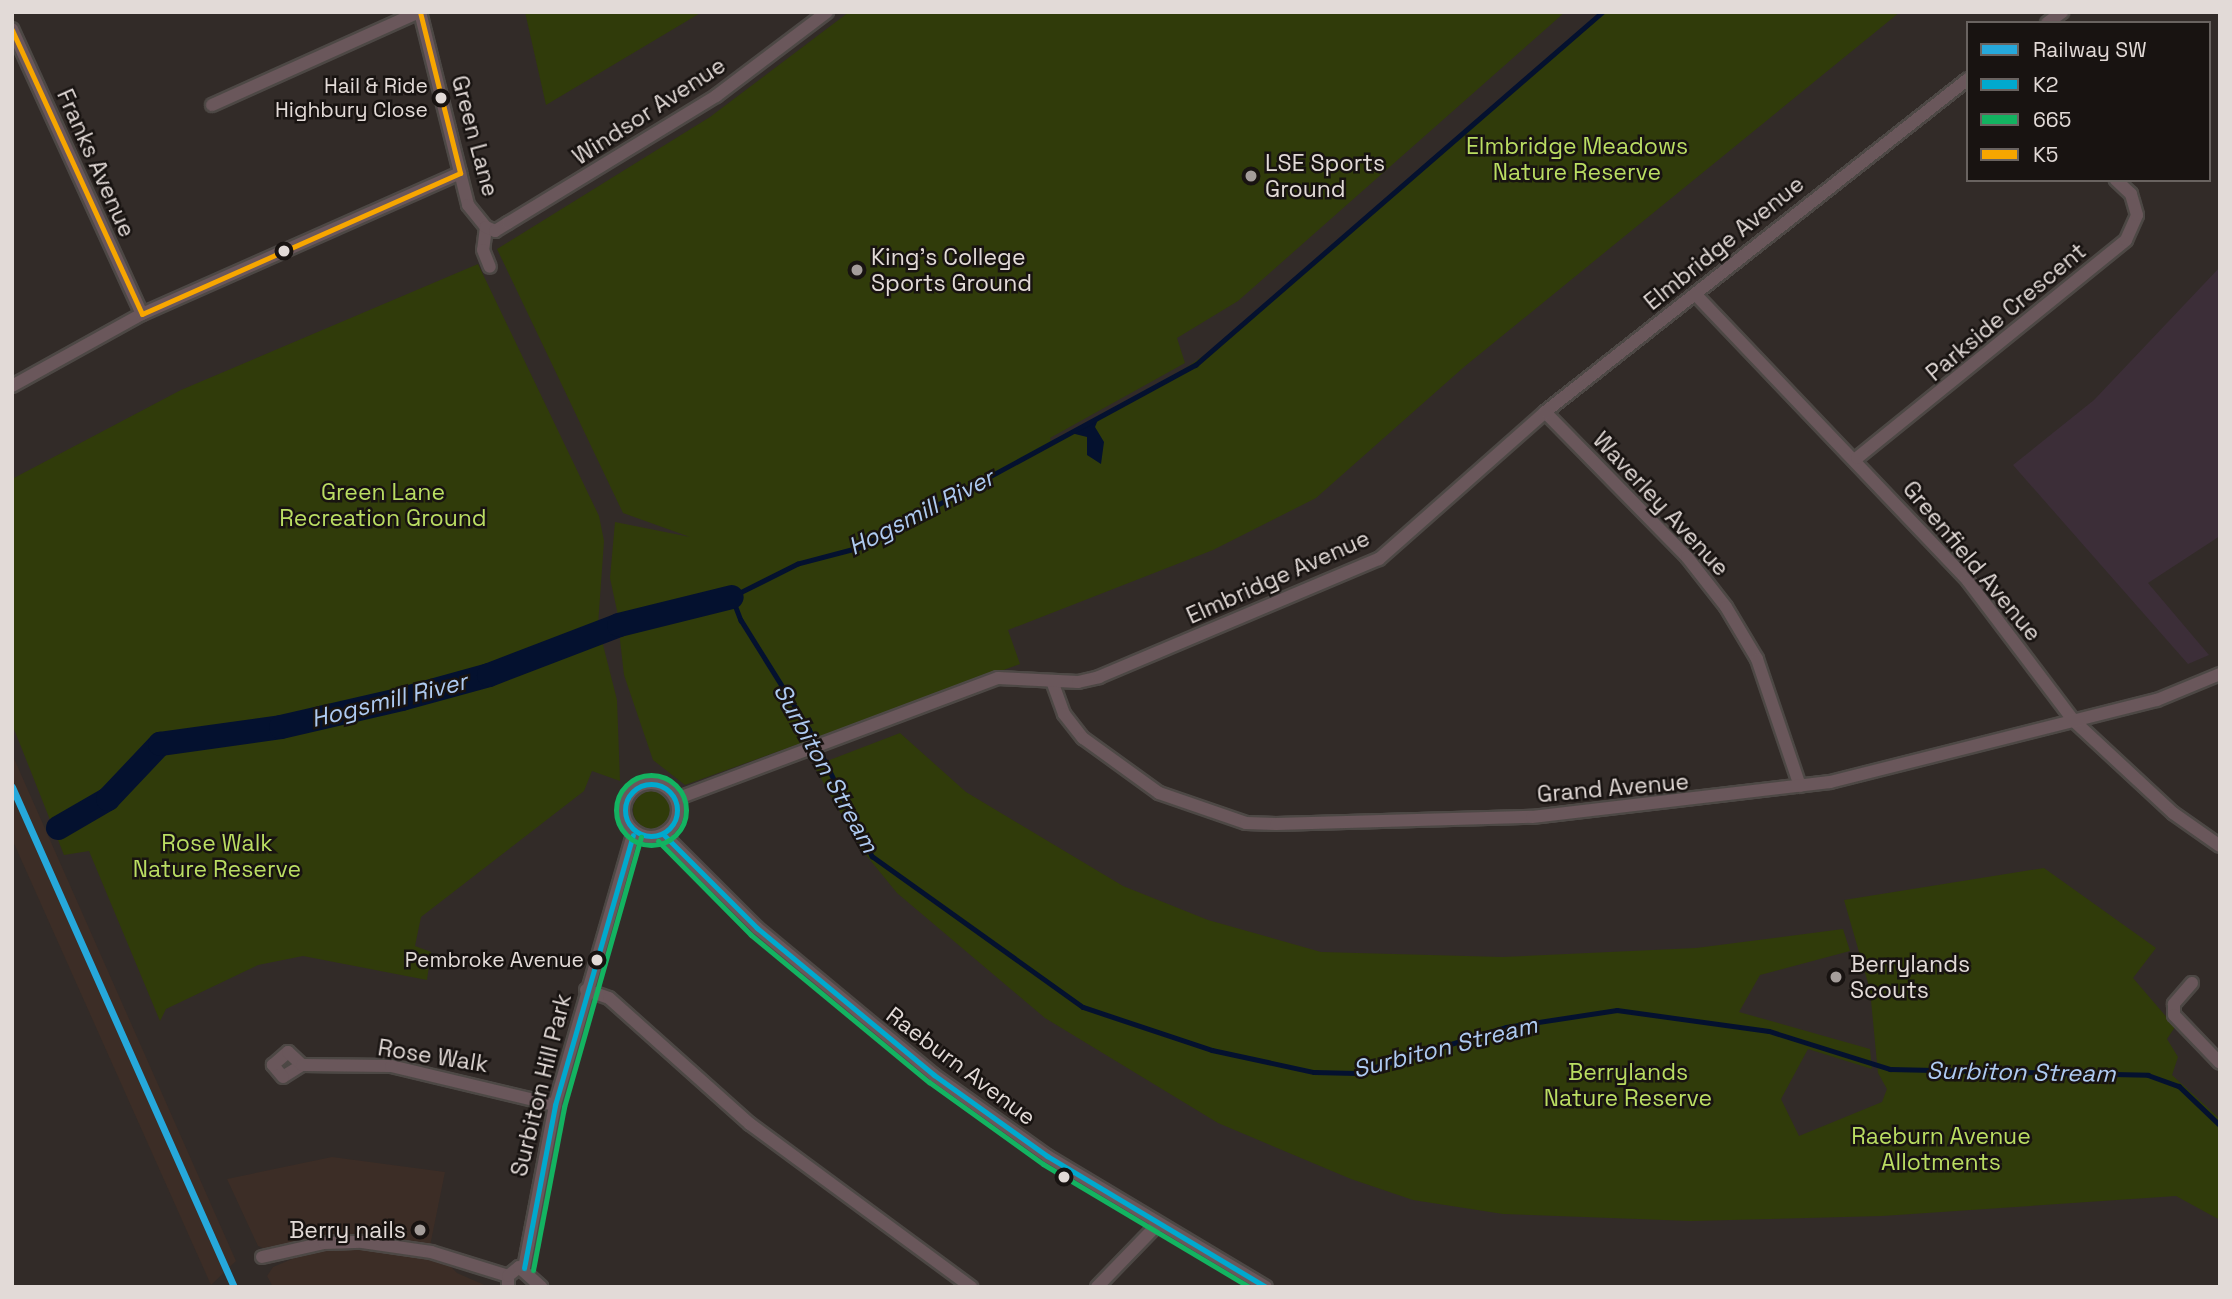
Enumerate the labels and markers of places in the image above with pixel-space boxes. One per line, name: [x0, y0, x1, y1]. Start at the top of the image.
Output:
place label: Hail & Ride Highbury Close: [275, 73, 428, 123]
marker: Hail & Ride Highbury Close: [434, 91, 448, 105]
place label: LSE Sports Ground: [1265, 149, 1385, 203]
marker: LSE Sports Ground: [1243, 168, 1259, 184]
place label: King's College Sports Ground: [871, 243, 1032, 297]
unlabelled marker: [277, 244, 291, 258]
marker: King's College Sports Ground: [849, 262, 865, 278]
place label: Pembroke Avenue: [404, 947, 584, 973]
place label: Berrylands Scouts: [1850, 950, 1970, 1004]
marker: Pembroke Avenue: [590, 953, 604, 967]
marker: Berrylands Scouts: [1828, 969, 1844, 985]
unlabelled marker: [1057, 1170, 1071, 1184]
place label: Berry nails: [289, 1216, 406, 1244]
marker: Berry nails: [412, 1222, 428, 1238]

